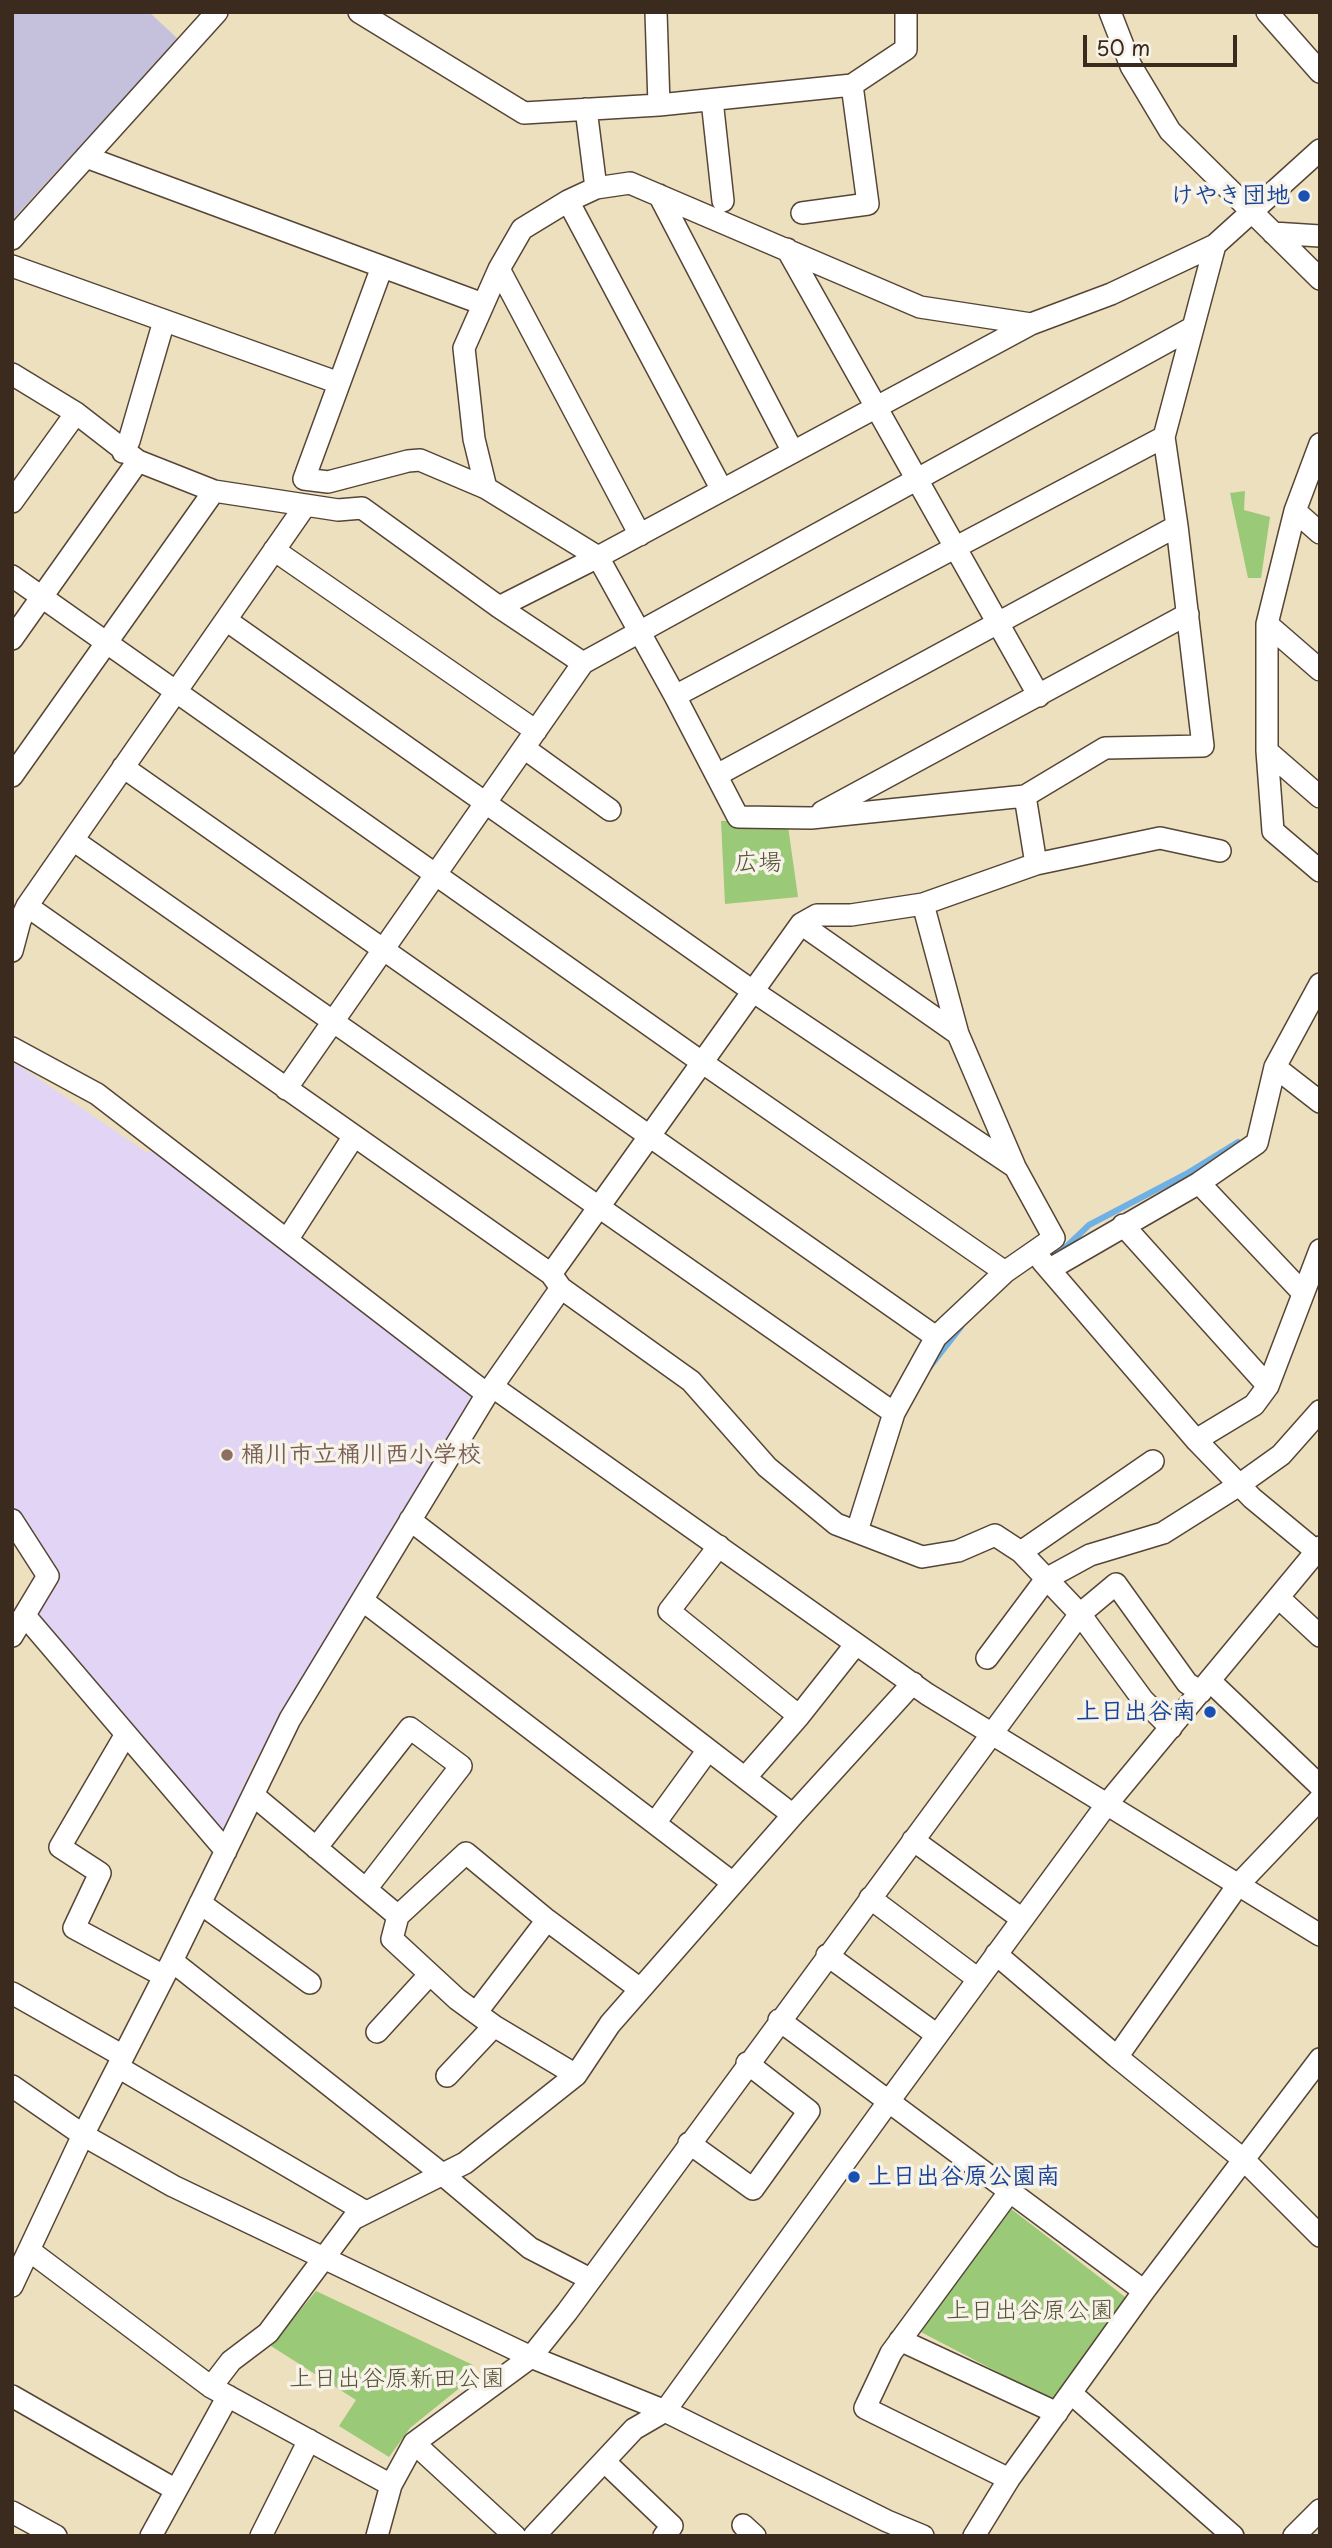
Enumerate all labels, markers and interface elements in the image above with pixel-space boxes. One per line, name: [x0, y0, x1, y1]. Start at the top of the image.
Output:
scale bar: [1087, 21, 1241, 65]
text: 50 m: [1096, 31, 1150, 63]
place label: けやき団地: [1170, 182, 1290, 210]
marker: けやき団地: [1296, 188, 1312, 204]
park label: 広場: [734, 849, 782, 877]
place label: 桶川市立桶川西小学校: [241, 1441, 481, 1469]
marker: 桶川市立桶川西小学校: [219, 1447, 235, 1463]
place label: 上日出谷南: [1076, 1698, 1196, 1726]
marker: 上日出谷南: [1202, 1704, 1218, 1720]
place label: 上日出谷原公園南: [868, 2163, 1060, 2191]
marker: 上日出谷原公園南: [846, 2169, 862, 2185]
park label: 上日出谷原公園: [946, 2297, 1114, 2325]
park label: 上日出谷原新田公園: [289, 2365, 505, 2393]

